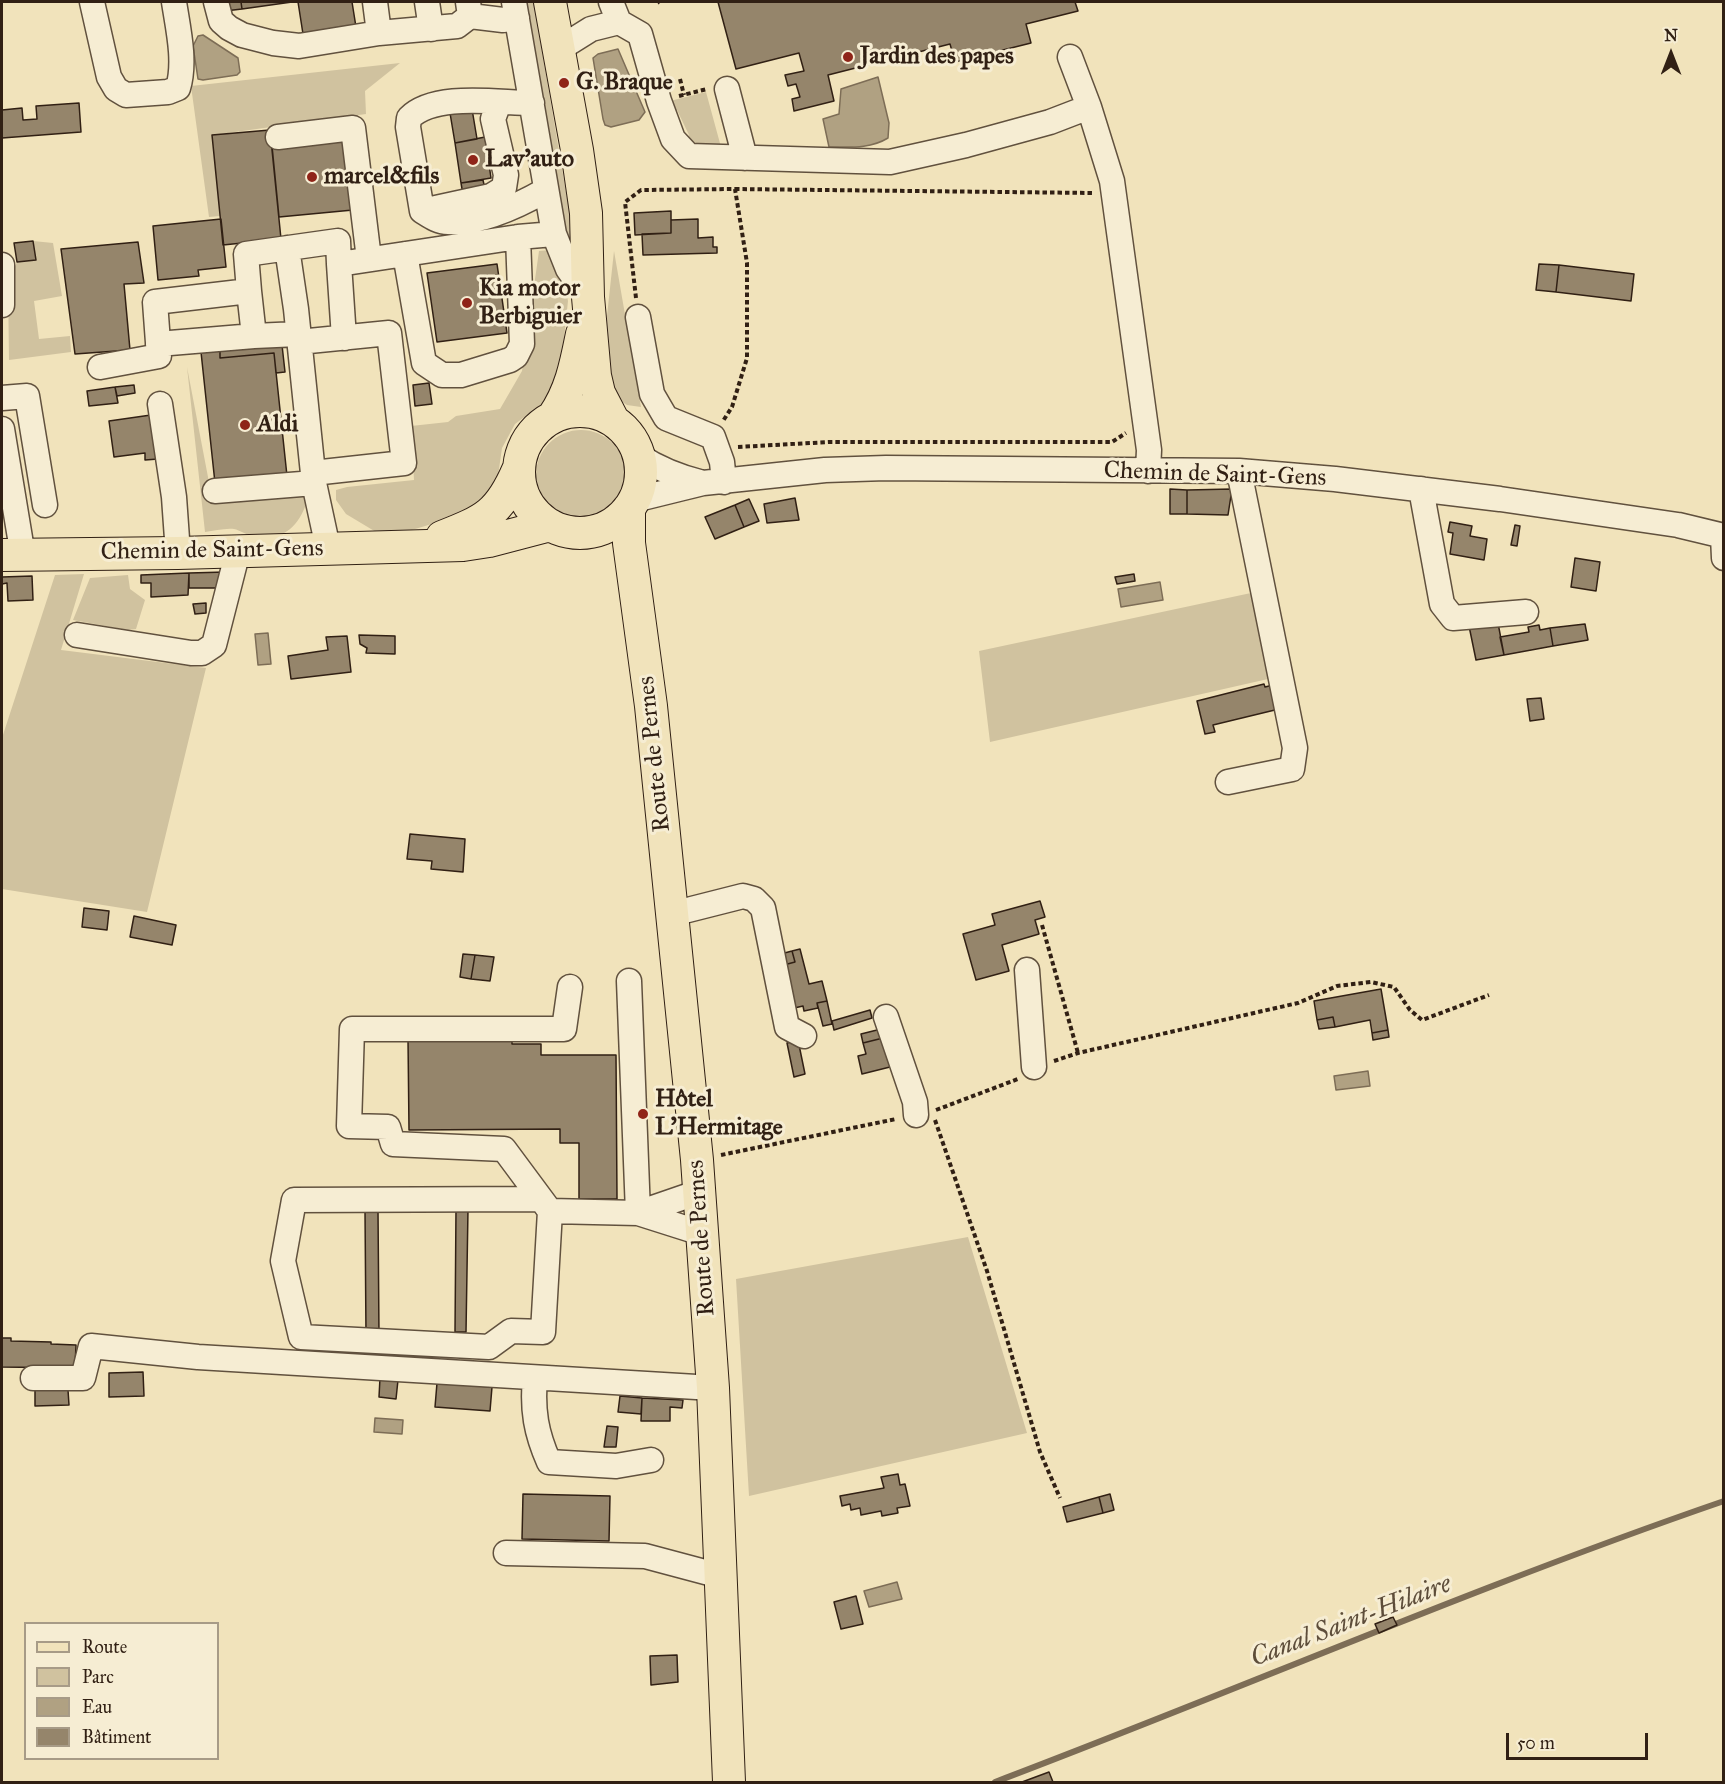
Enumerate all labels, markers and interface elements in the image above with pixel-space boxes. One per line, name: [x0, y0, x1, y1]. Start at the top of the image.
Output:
north arrow: [1641, 24, 1701, 84]
text: N: [1664, 26, 1678, 45]
place label: Jardin des papes: [860, 43, 1014, 71]
marker: Jardin des papes: [841, 50, 855, 64]
place label: G. Braque: [576, 69, 673, 97]
marker: G. Braque: [557, 76, 571, 90]
place label: Lav'auto: [485, 146, 574, 174]
marker: Lav'auto: [466, 153, 480, 167]
place label: marcel&fils: [324, 163, 439, 191]
marker: marcel&fils: [305, 170, 319, 184]
place label: Kia motor Berbiguier: [479, 275, 582, 331]
marker: Kia motor Berbiguier: [460, 296, 474, 310]
place label: Aldi: [257, 411, 298, 439]
marker: Aldi: [238, 418, 252, 432]
street label: Chemin de Saint-Gens: [1103, 457, 1327, 493]
street label: Chemin de Saint-Gens: [100, 535, 324, 567]
street label: Route de Pernes: [632, 675, 678, 833]
place label: Hôtel L'Hermitage: [655, 1086, 783, 1142]
marker: Hôtel L'Hermitage: [636, 1107, 650, 1121]
street label: Route de Pernes: [682, 1159, 722, 1317]
water label: Canal Saint-Hilaire: [1246, 1569, 1456, 1675]
legend: [24, 1622, 219, 1760]
text: Route: [82, 1636, 127, 1658]
text: Parc: [82, 1666, 114, 1688]
text: Eau: [82, 1696, 112, 1718]
scale bar: [1509, 1721, 1652, 1759]
text: Bâtiment: [82, 1726, 151, 1748]
text: 50 m: [1517, 1732, 1555, 1754]

